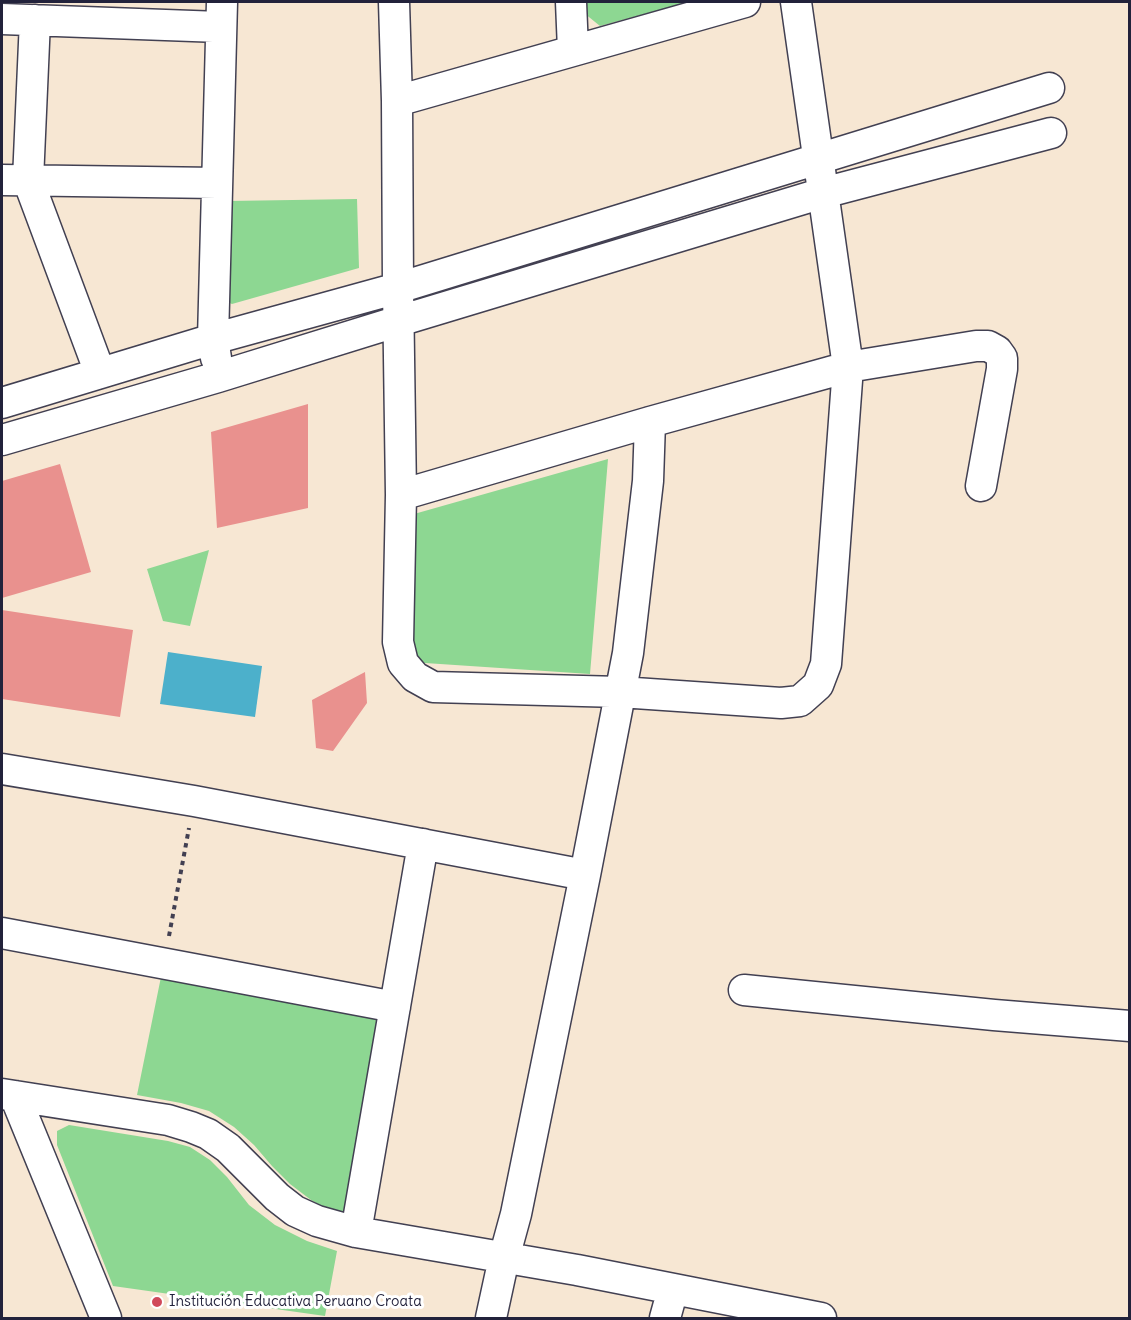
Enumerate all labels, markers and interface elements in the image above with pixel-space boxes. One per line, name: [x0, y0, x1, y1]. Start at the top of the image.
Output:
place label: Institución Educativa Peruano Croata: [169, 1293, 422, 1311]
marker: Institución Educativa Peruano Croata: [150, 1295, 164, 1309]

